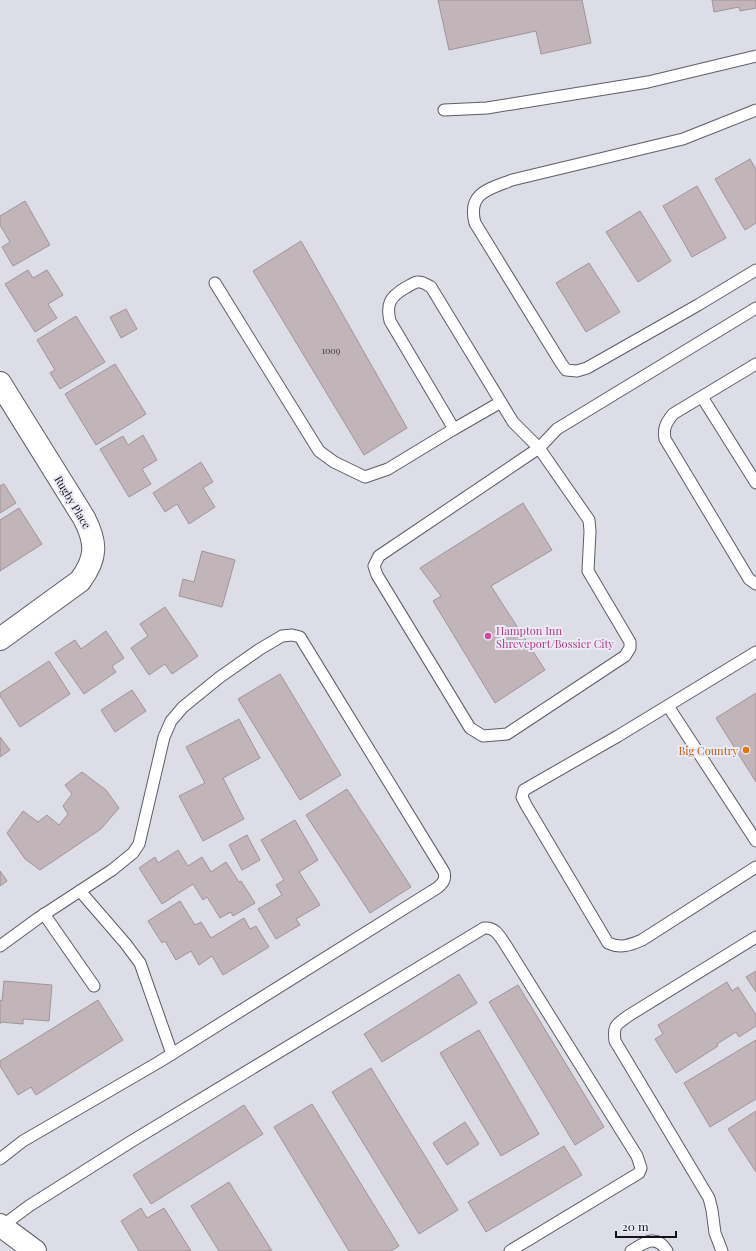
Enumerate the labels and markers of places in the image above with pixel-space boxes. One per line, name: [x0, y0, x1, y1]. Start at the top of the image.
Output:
place label: Hampton Inn Shreveport/Bossier City: [496, 623, 614, 651]
marker: Hampton Inn Shreveport/Bossier City: [483, 631, 493, 641]
place label: Big Country: [679, 743, 738, 758]
marker: Big Country: [741, 745, 751, 755]

